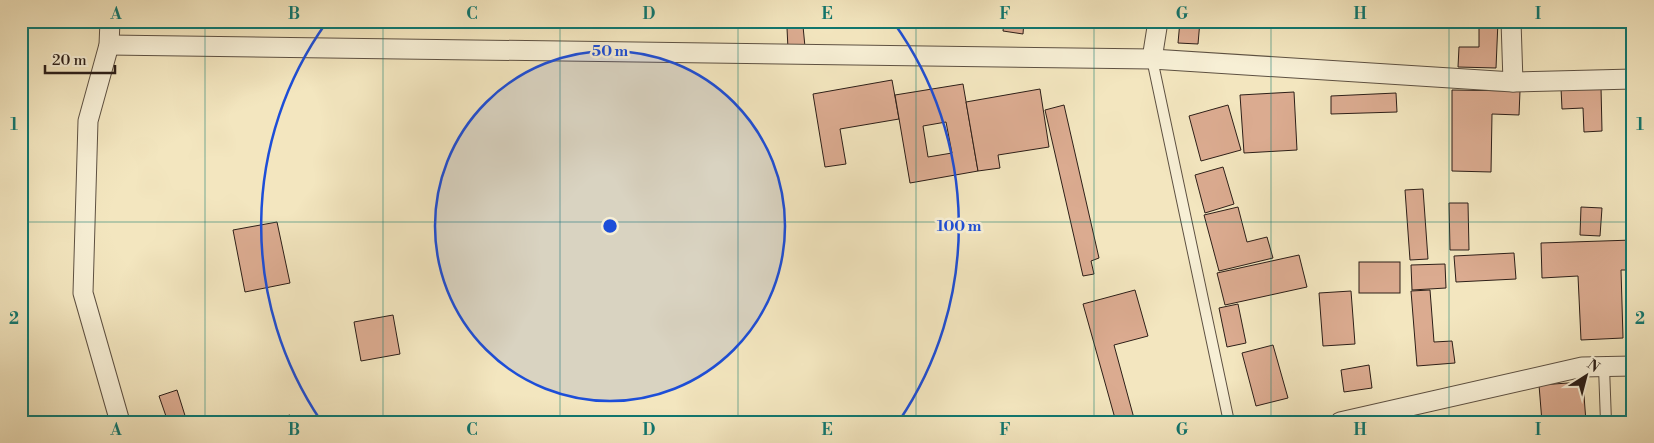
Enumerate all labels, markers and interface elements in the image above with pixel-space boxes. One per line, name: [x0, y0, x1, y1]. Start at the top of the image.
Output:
text: A: [109, 4, 122, 24]
text: B: [288, 4, 300, 24]
text: C: [466, 4, 478, 24]
text: D: [643, 4, 656, 24]
text: E: [821, 4, 833, 24]
text: F: [999, 4, 1011, 24]
text: G: [1176, 4, 1189, 24]
text: H: [1353, 4, 1367, 24]
text: I: [1535, 4, 1541, 24]
scale bar: [45, 42, 115, 74]
text: 50 m: [592, 42, 628, 61]
text: 20 m: [52, 51, 87, 70]
text: 1: [10, 115, 18, 135]
text: 1: [1636, 115, 1644, 135]
centre of rings: [601, 217, 619, 235]
text: 100 m: [937, 217, 982, 236]
text: 2: [9, 309, 19, 329]
text: 2: [1635, 309, 1645, 329]
north arrow: [1562, 350, 1612, 400]
text: N: [1583, 356, 1603, 377]
text: A: [109, 420, 122, 440]
text: B: [288, 420, 300, 440]
text: C: [466, 420, 478, 440]
text: D: [643, 420, 656, 440]
text: E: [821, 420, 833, 440]
text: F: [999, 420, 1011, 440]
text: G: [1176, 420, 1189, 440]
text: H: [1353, 420, 1367, 440]
text: I: [1535, 420, 1541, 440]

